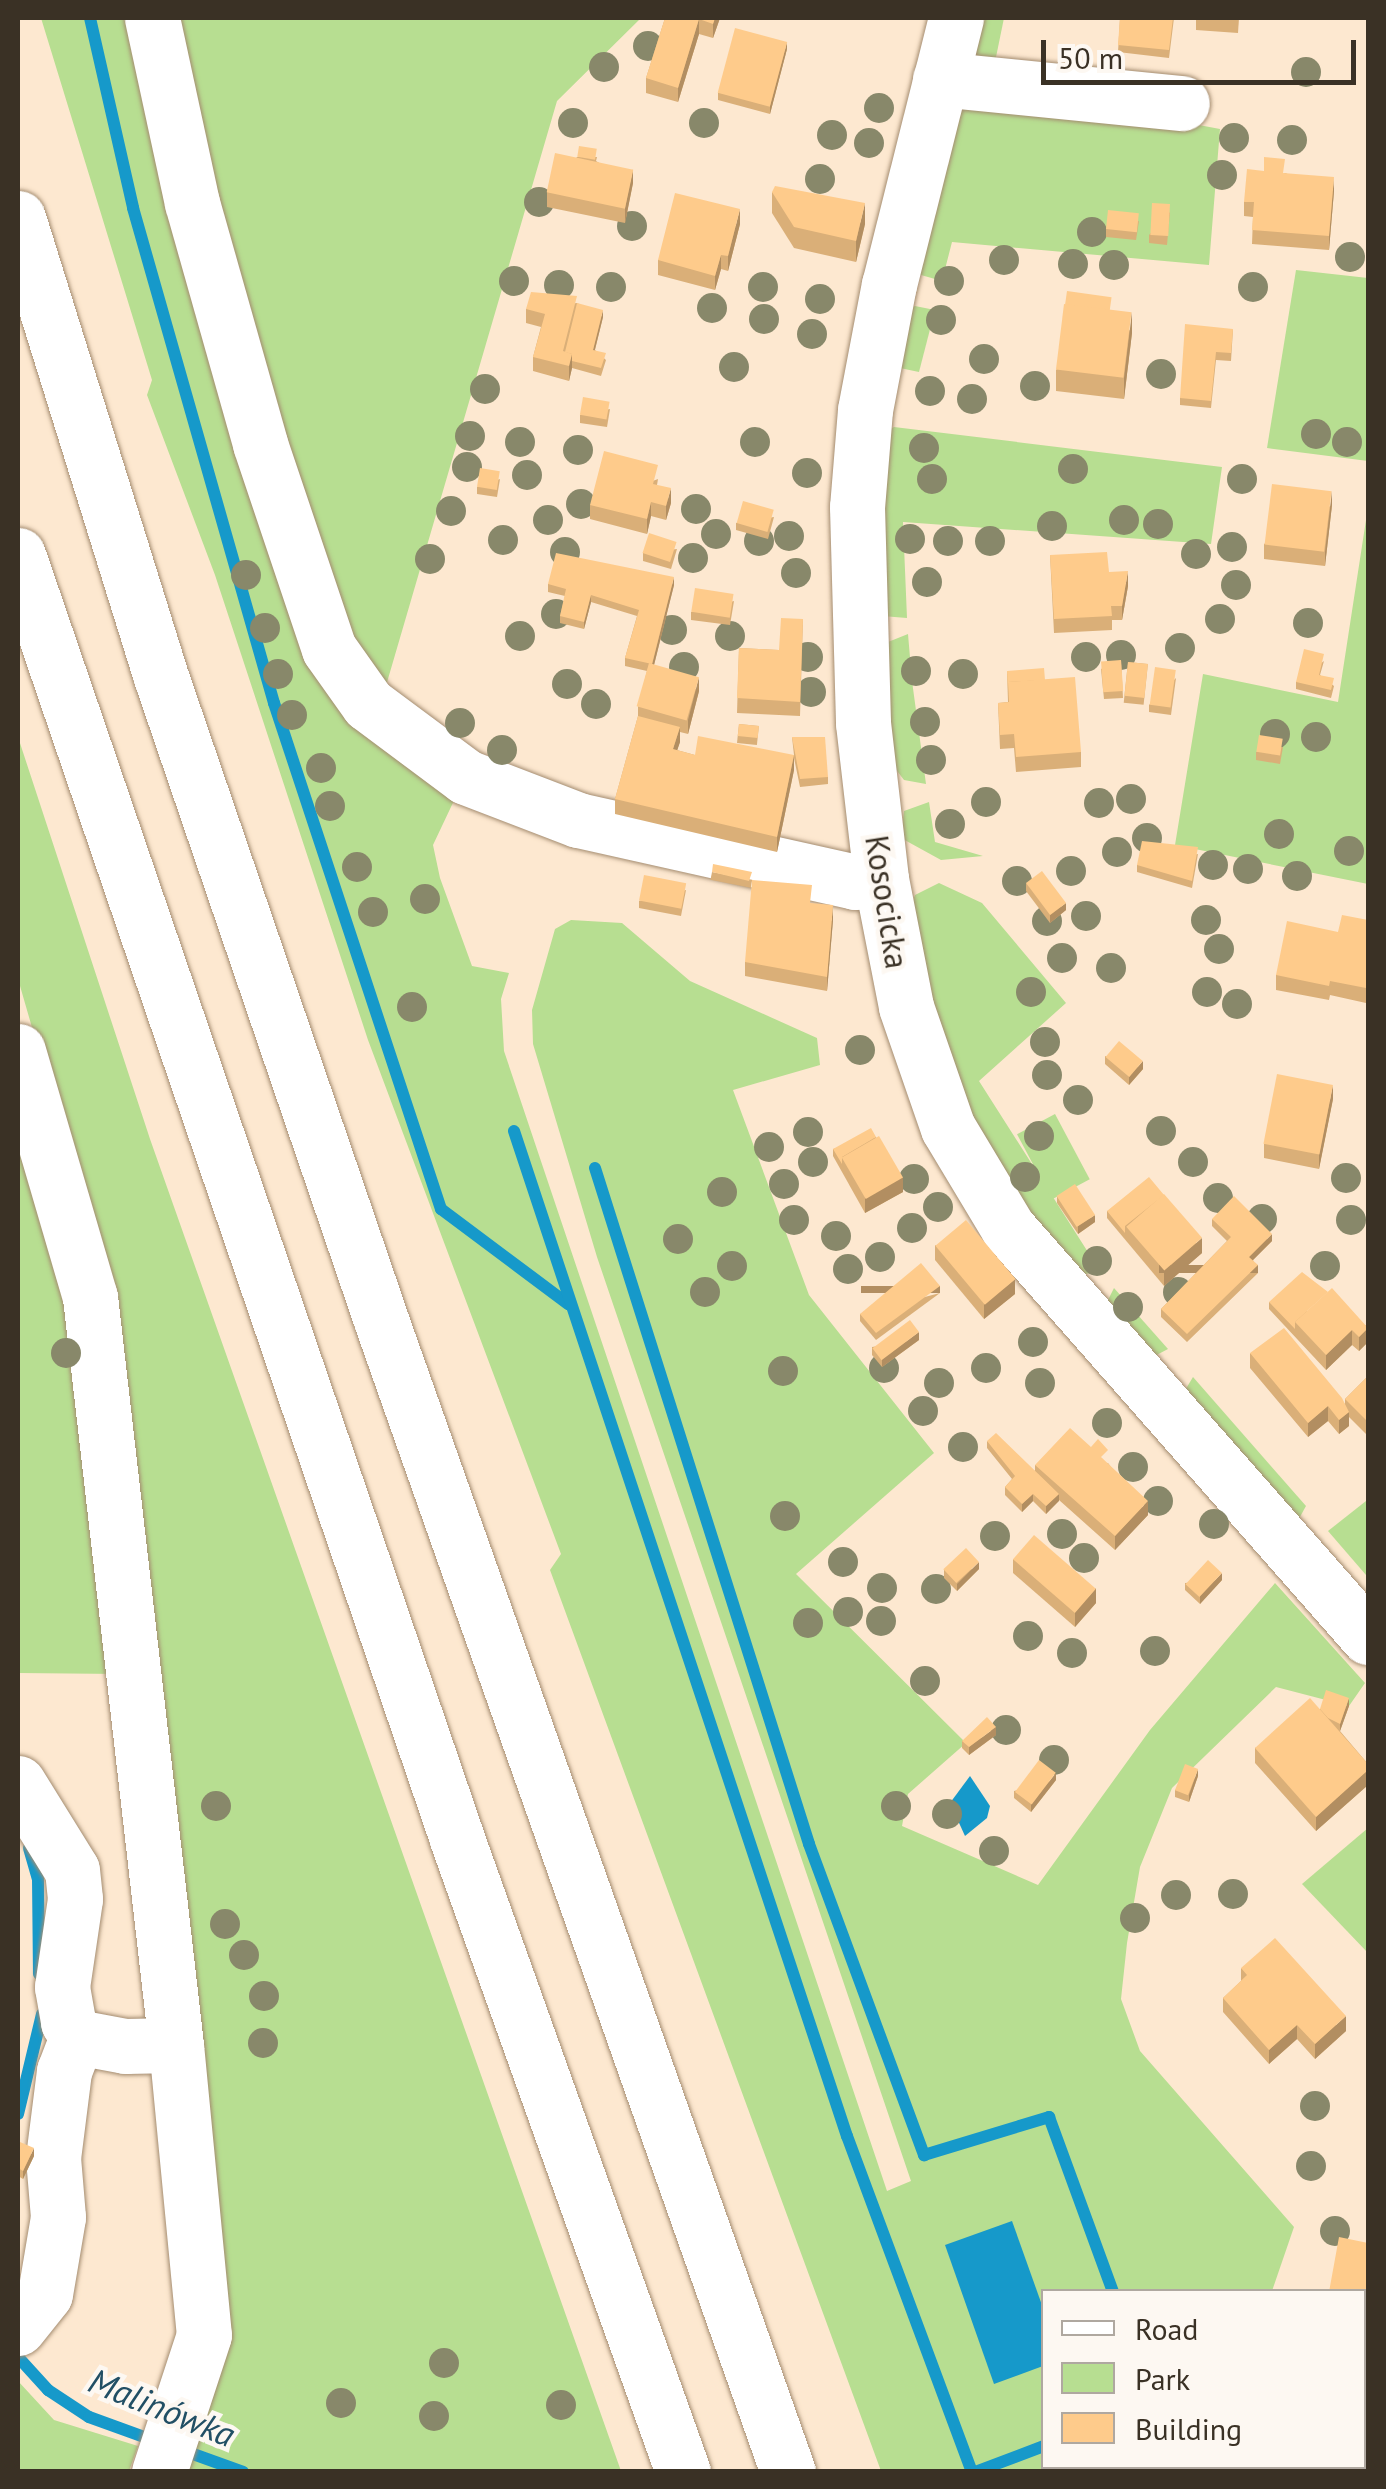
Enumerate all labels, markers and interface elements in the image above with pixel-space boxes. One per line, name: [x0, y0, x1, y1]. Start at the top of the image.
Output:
scale bar: [1046, 20, 1361, 82]
text: 50 m: [1058, 38, 1123, 77]
street label: Kosocicka: [858, 833, 916, 971]
legend: [1041, 2289, 1366, 2469]
text: Road: [1135, 2309, 1199, 2348]
water label: Malinówka: [83, 2359, 241, 2455]
text: Park: [1135, 2359, 1190, 2398]
text: Building: [1135, 2409, 1242, 2448]

